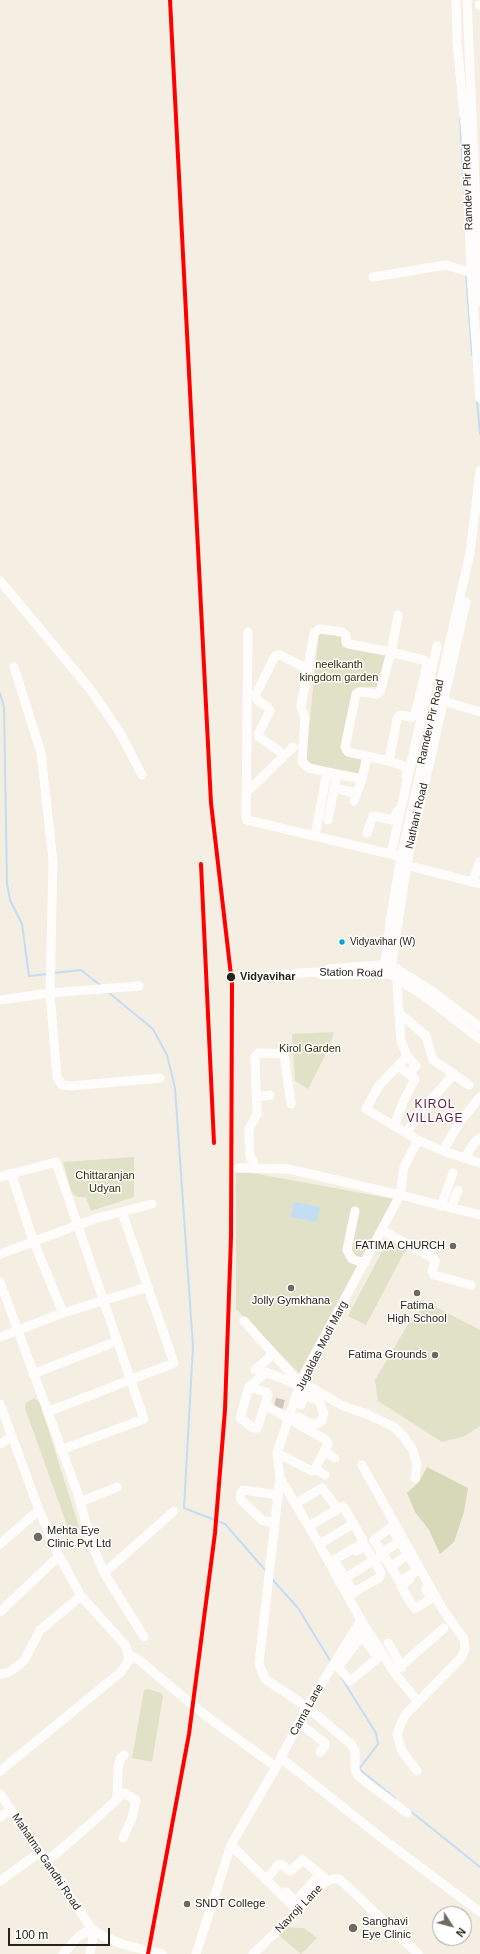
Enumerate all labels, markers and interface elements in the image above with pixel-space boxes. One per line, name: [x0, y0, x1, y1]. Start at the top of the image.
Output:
street label: Ramdev Pir Road: [460, 143, 476, 231]
park label: neelkanth kingdom garden: [300, 658, 378, 684]
street label: Ramdev Pir Road: [415, 678, 447, 766]
street label: Nathani Road: [403, 782, 431, 850]
place label: Vidyavihar (W): [350, 936, 415, 948]
marker: Vidyavihar (W): [337, 937, 347, 947]
street label: Station Road: [319, 966, 383, 980]
place label: Vidyavihar: [240, 970, 295, 984]
marker: Vidyavihar: [225, 971, 237, 983]
park label: Kirol Garden: [279, 1042, 341, 1056]
district label: KIROL VILLAGE: [406, 1098, 464, 1126]
park label: Chittaranjan Udyan: [75, 1169, 135, 1195]
place label: FATIMA CHURCH: [355, 1239, 445, 1253]
marker: FATIMA CHURCH: [448, 1241, 458, 1251]
marker: Jolly Gymkhana: [286, 1283, 296, 1293]
marker: Fatima High School: [412, 1288, 422, 1298]
place label: Jolly Gymkhana: [252, 1294, 330, 1308]
street label: Jugaldas Modi Marg: [294, 1299, 350, 1393]
place label: Fatima High School: [387, 1299, 447, 1325]
place label: Fatima Grounds: [348, 1348, 427, 1362]
marker: Fatima Grounds: [430, 1350, 440, 1360]
place label: Mehta Eye Clinic Pvt Ltd: [47, 1524, 111, 1550]
marker: Mehta Eye Clinic Pvt Ltd: [32, 1531, 44, 1543]
street label: Cama Lane: [287, 1682, 327, 1738]
street label: Mahatma Gandhi Road: [9, 1811, 83, 1913]
street label: Navroji Lane: [273, 1882, 325, 1936]
place label: SNDT College: [195, 1897, 265, 1911]
marker: SNDT College: [182, 1899, 192, 1909]
north arrow: [432, 1906, 472, 1946]
place label: Sanghavi Eye Clinic: [362, 1915, 411, 1941]
scale bar: [10, 1920, 112, 1946]
marker: Sanghavi Eye Clinic: [347, 1922, 359, 1934]
text: N: [454, 1926, 468, 1939]
text: 100 m: [15, 1928, 48, 1942]

